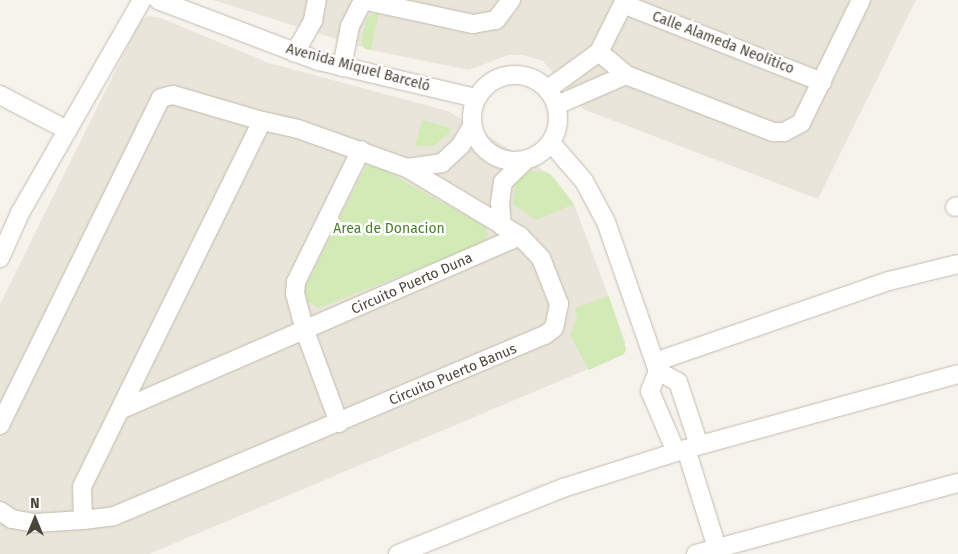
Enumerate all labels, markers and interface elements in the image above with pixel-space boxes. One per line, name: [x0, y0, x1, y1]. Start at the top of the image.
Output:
street label: Calle Alameda Neolitico: [650, 8, 796, 78]
street label: Avenida Miquel Barceló: [284, 41, 432, 95]
park label: Area de Donacion: [333, 221, 445, 237]
street label: Circuito Puerto Duna: [349, 250, 475, 318]
street label: Circuito Puerto Banus: [387, 341, 519, 409]
north arrow: [10, 494, 60, 544]
text: N: [30, 495, 40, 512]

